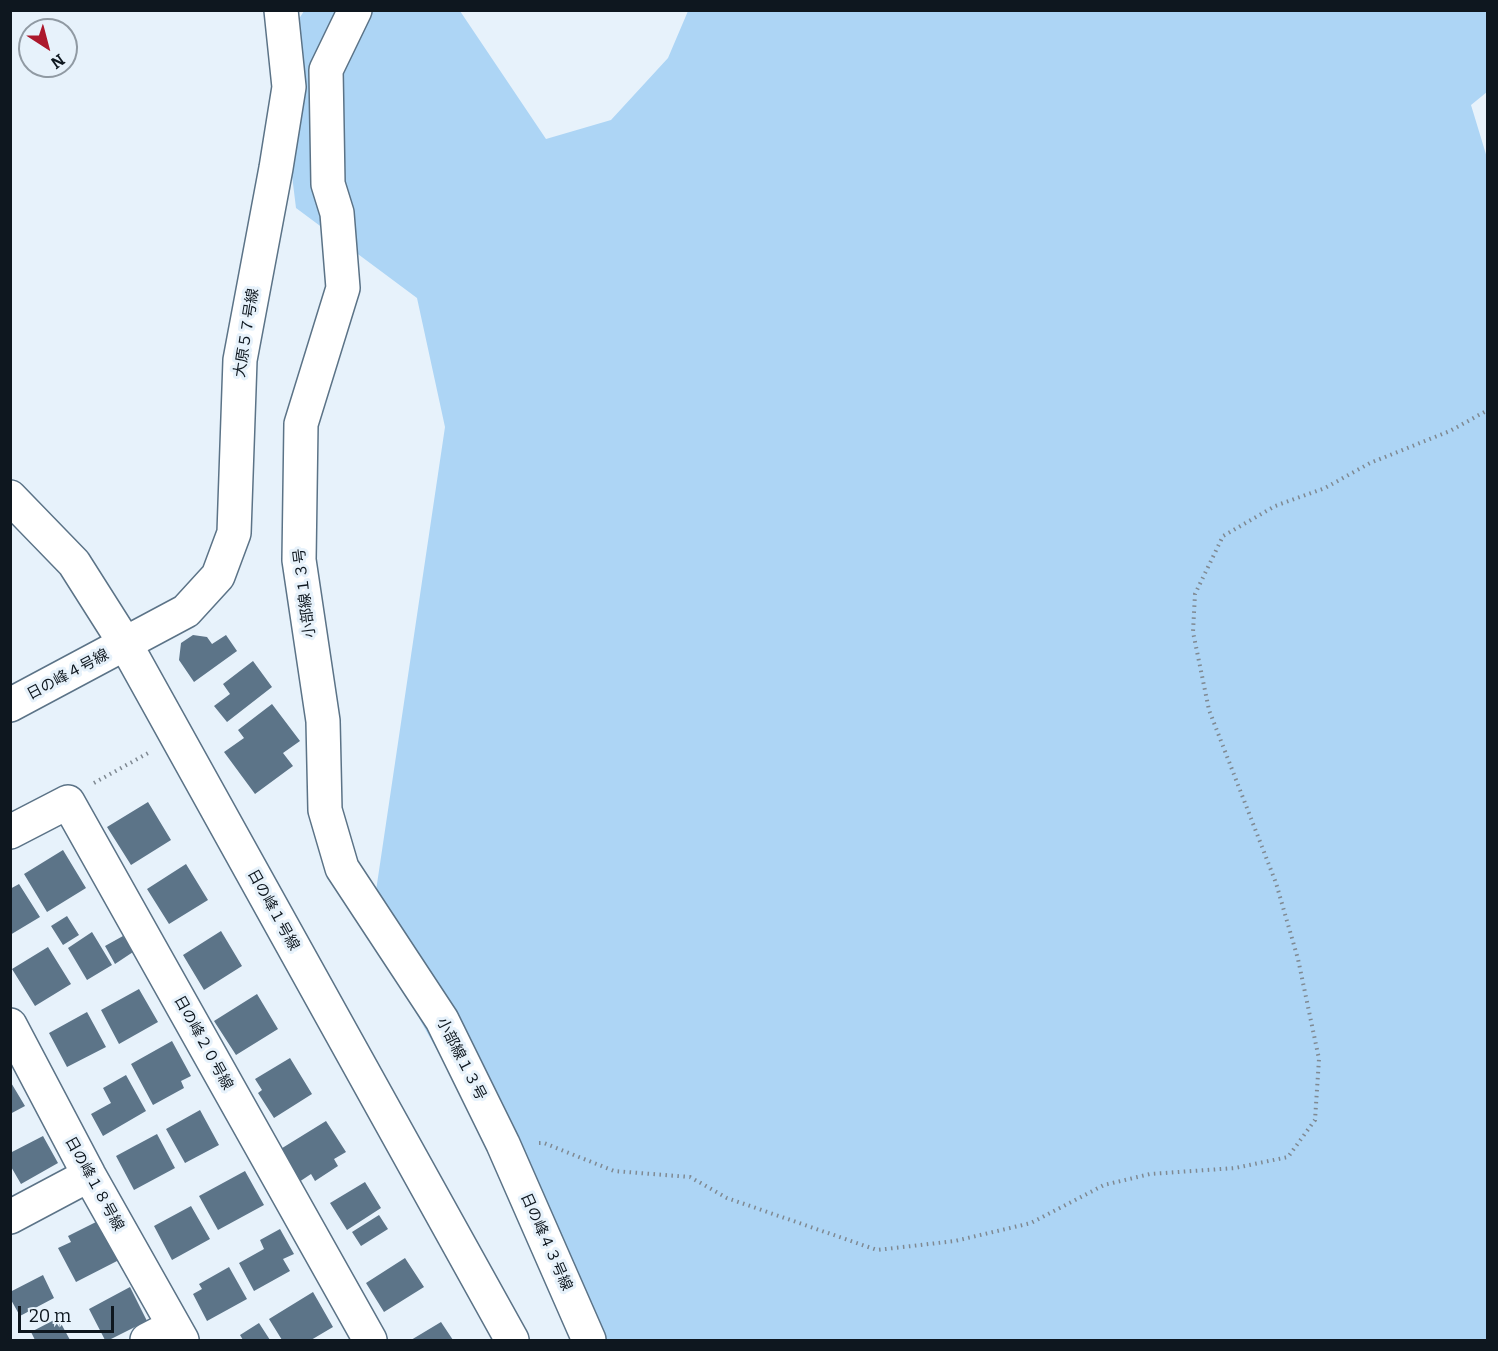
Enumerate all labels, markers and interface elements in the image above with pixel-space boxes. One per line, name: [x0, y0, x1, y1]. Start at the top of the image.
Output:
north arrow: [18, 18, 78, 78]
text: N: [47, 50, 68, 73]
street label: 大原５７号線: [231, 287, 263, 379]
street label: 小部線１３号: [291, 547, 319, 639]
street label: 日の峰４号線: [24, 646, 112, 704]
street label: 日の峰１号線: [243, 866, 303, 954]
street label: 日の峰２０号線: [170, 993, 236, 1093]
street label: 小部線１３号: [433, 1015, 489, 1103]
street label: 日の峰１８号線: [61, 1134, 127, 1234]
street label: 日の峰４３号線: [516, 1190, 576, 1294]
scale bar: [21, 1294, 117, 1332]
text: 20 m: [29, 1305, 71, 1327]

